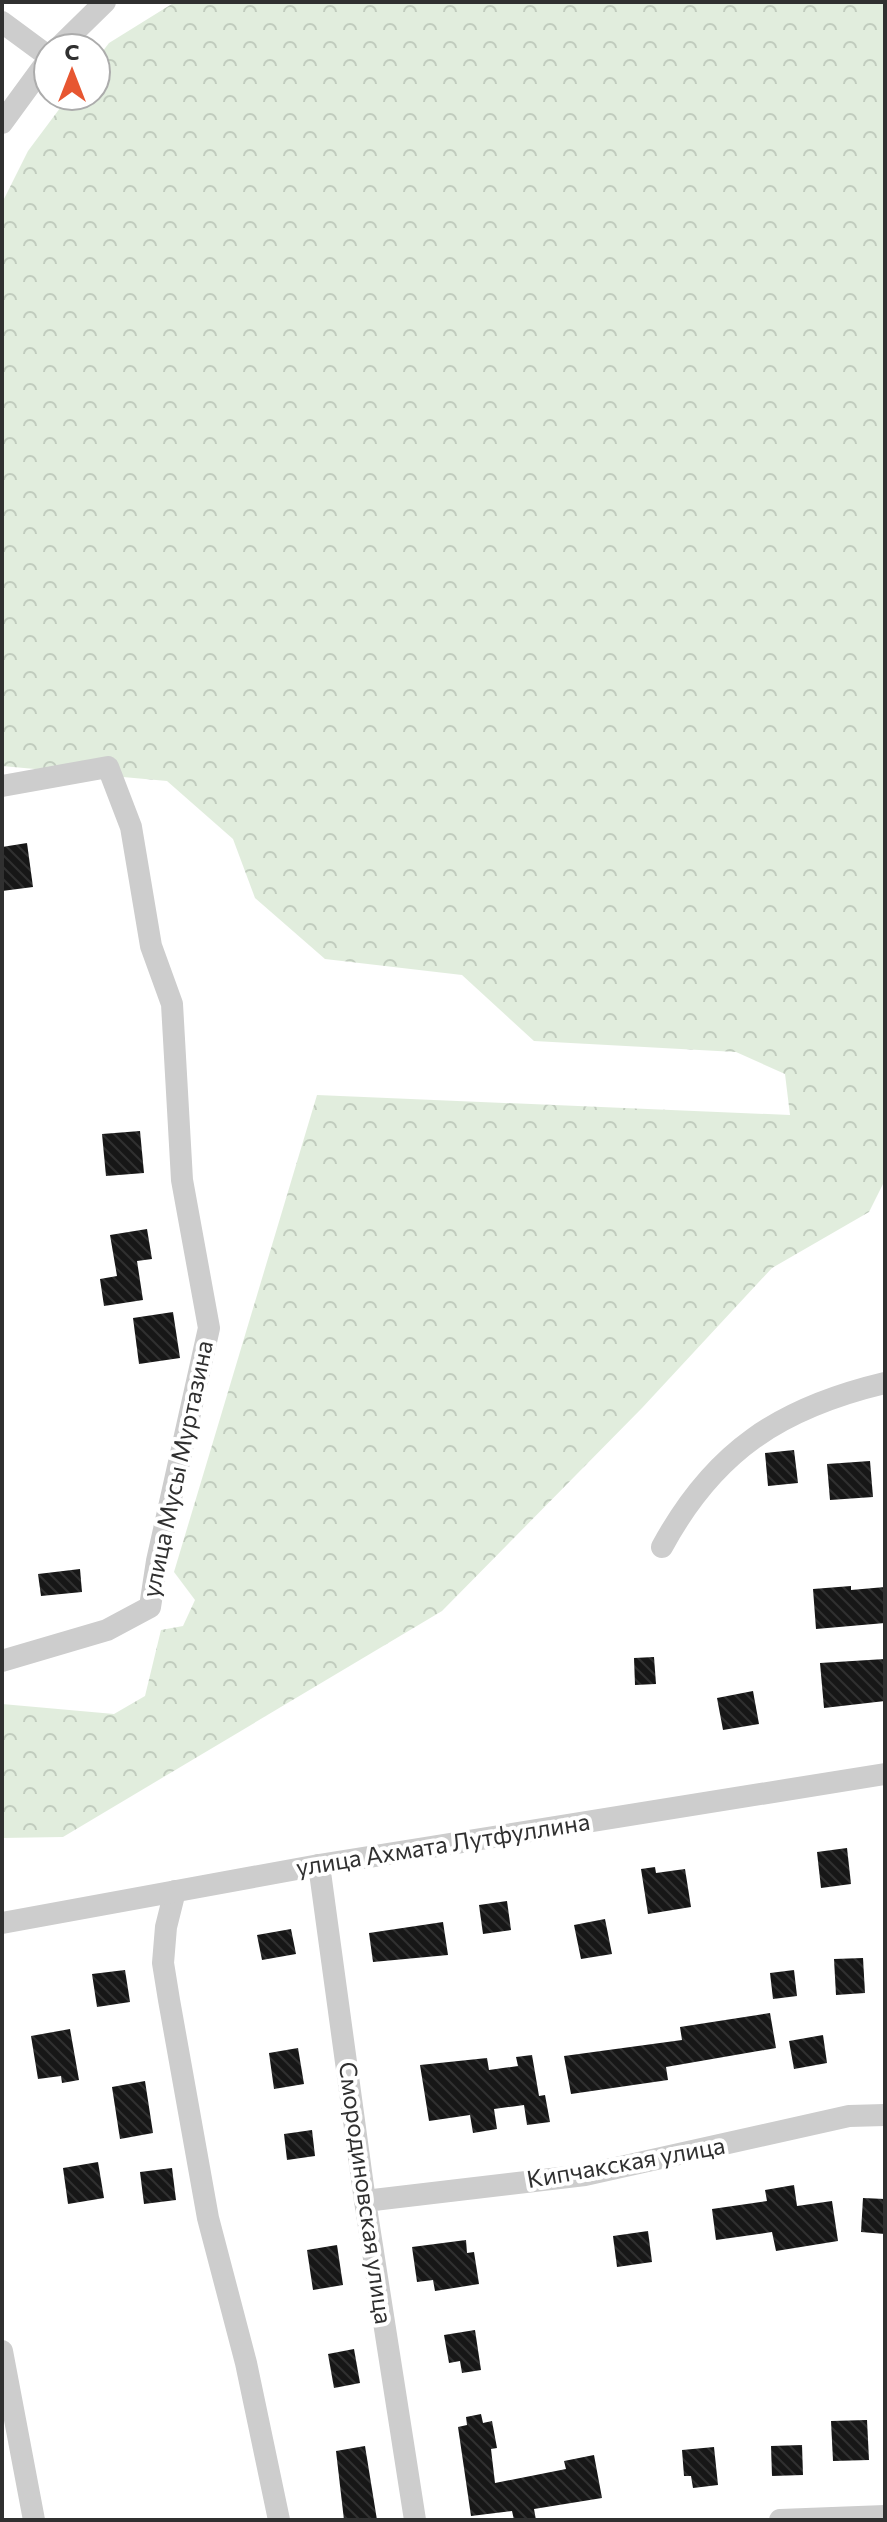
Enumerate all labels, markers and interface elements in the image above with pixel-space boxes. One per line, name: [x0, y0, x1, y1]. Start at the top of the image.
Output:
north arrow: [32, 32, 112, 112]
text: С: [64, 38, 80, 65]
street label: улица Мусы Муртазина: [135, 1338, 218, 1600]
street label: улица Ахмата Лутфуллина: [294, 1806, 592, 1881]
street label: Смородиновская улица: [334, 2060, 399, 2326]
street label: Кипчакская улица: [524, 2130, 727, 2193]

